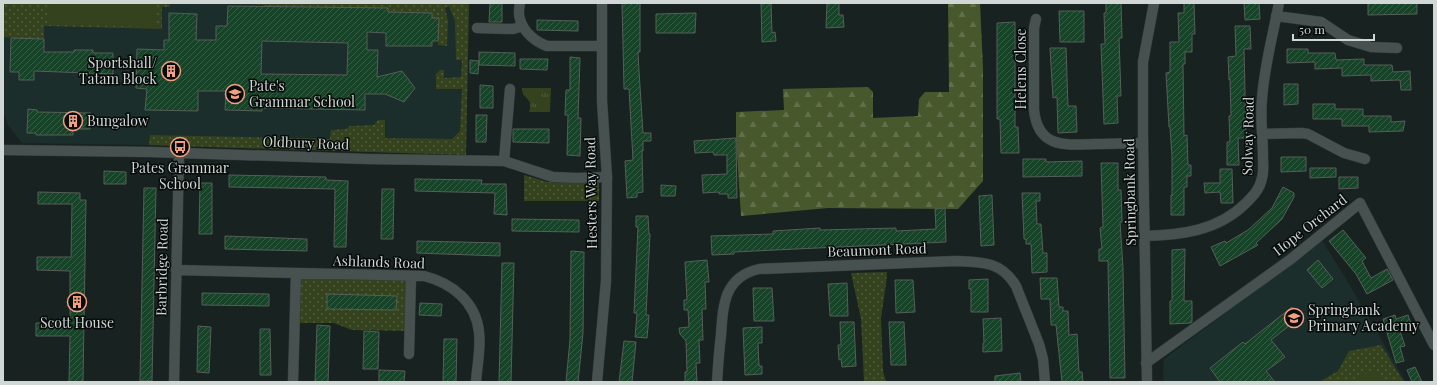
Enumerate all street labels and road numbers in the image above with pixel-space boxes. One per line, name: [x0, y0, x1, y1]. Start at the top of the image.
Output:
street label: Helens Close: [1011, 29, 1030, 110]
street label: Solway Road: [1237, 96, 1258, 176]
street label: Oldbury Road: [262, 131, 350, 154]
street label: Hesters Way Road: [580, 137, 601, 249]
street label: Springbank Road: [1119, 138, 1140, 246]
street label: Hope Orchard: [1269, 190, 1351, 260]
street label: Barbridge Road: [151, 218, 172, 316]
street label: Beaumont Road: [827, 238, 927, 261]
street label: Ashlands Road: [332, 250, 426, 273]

